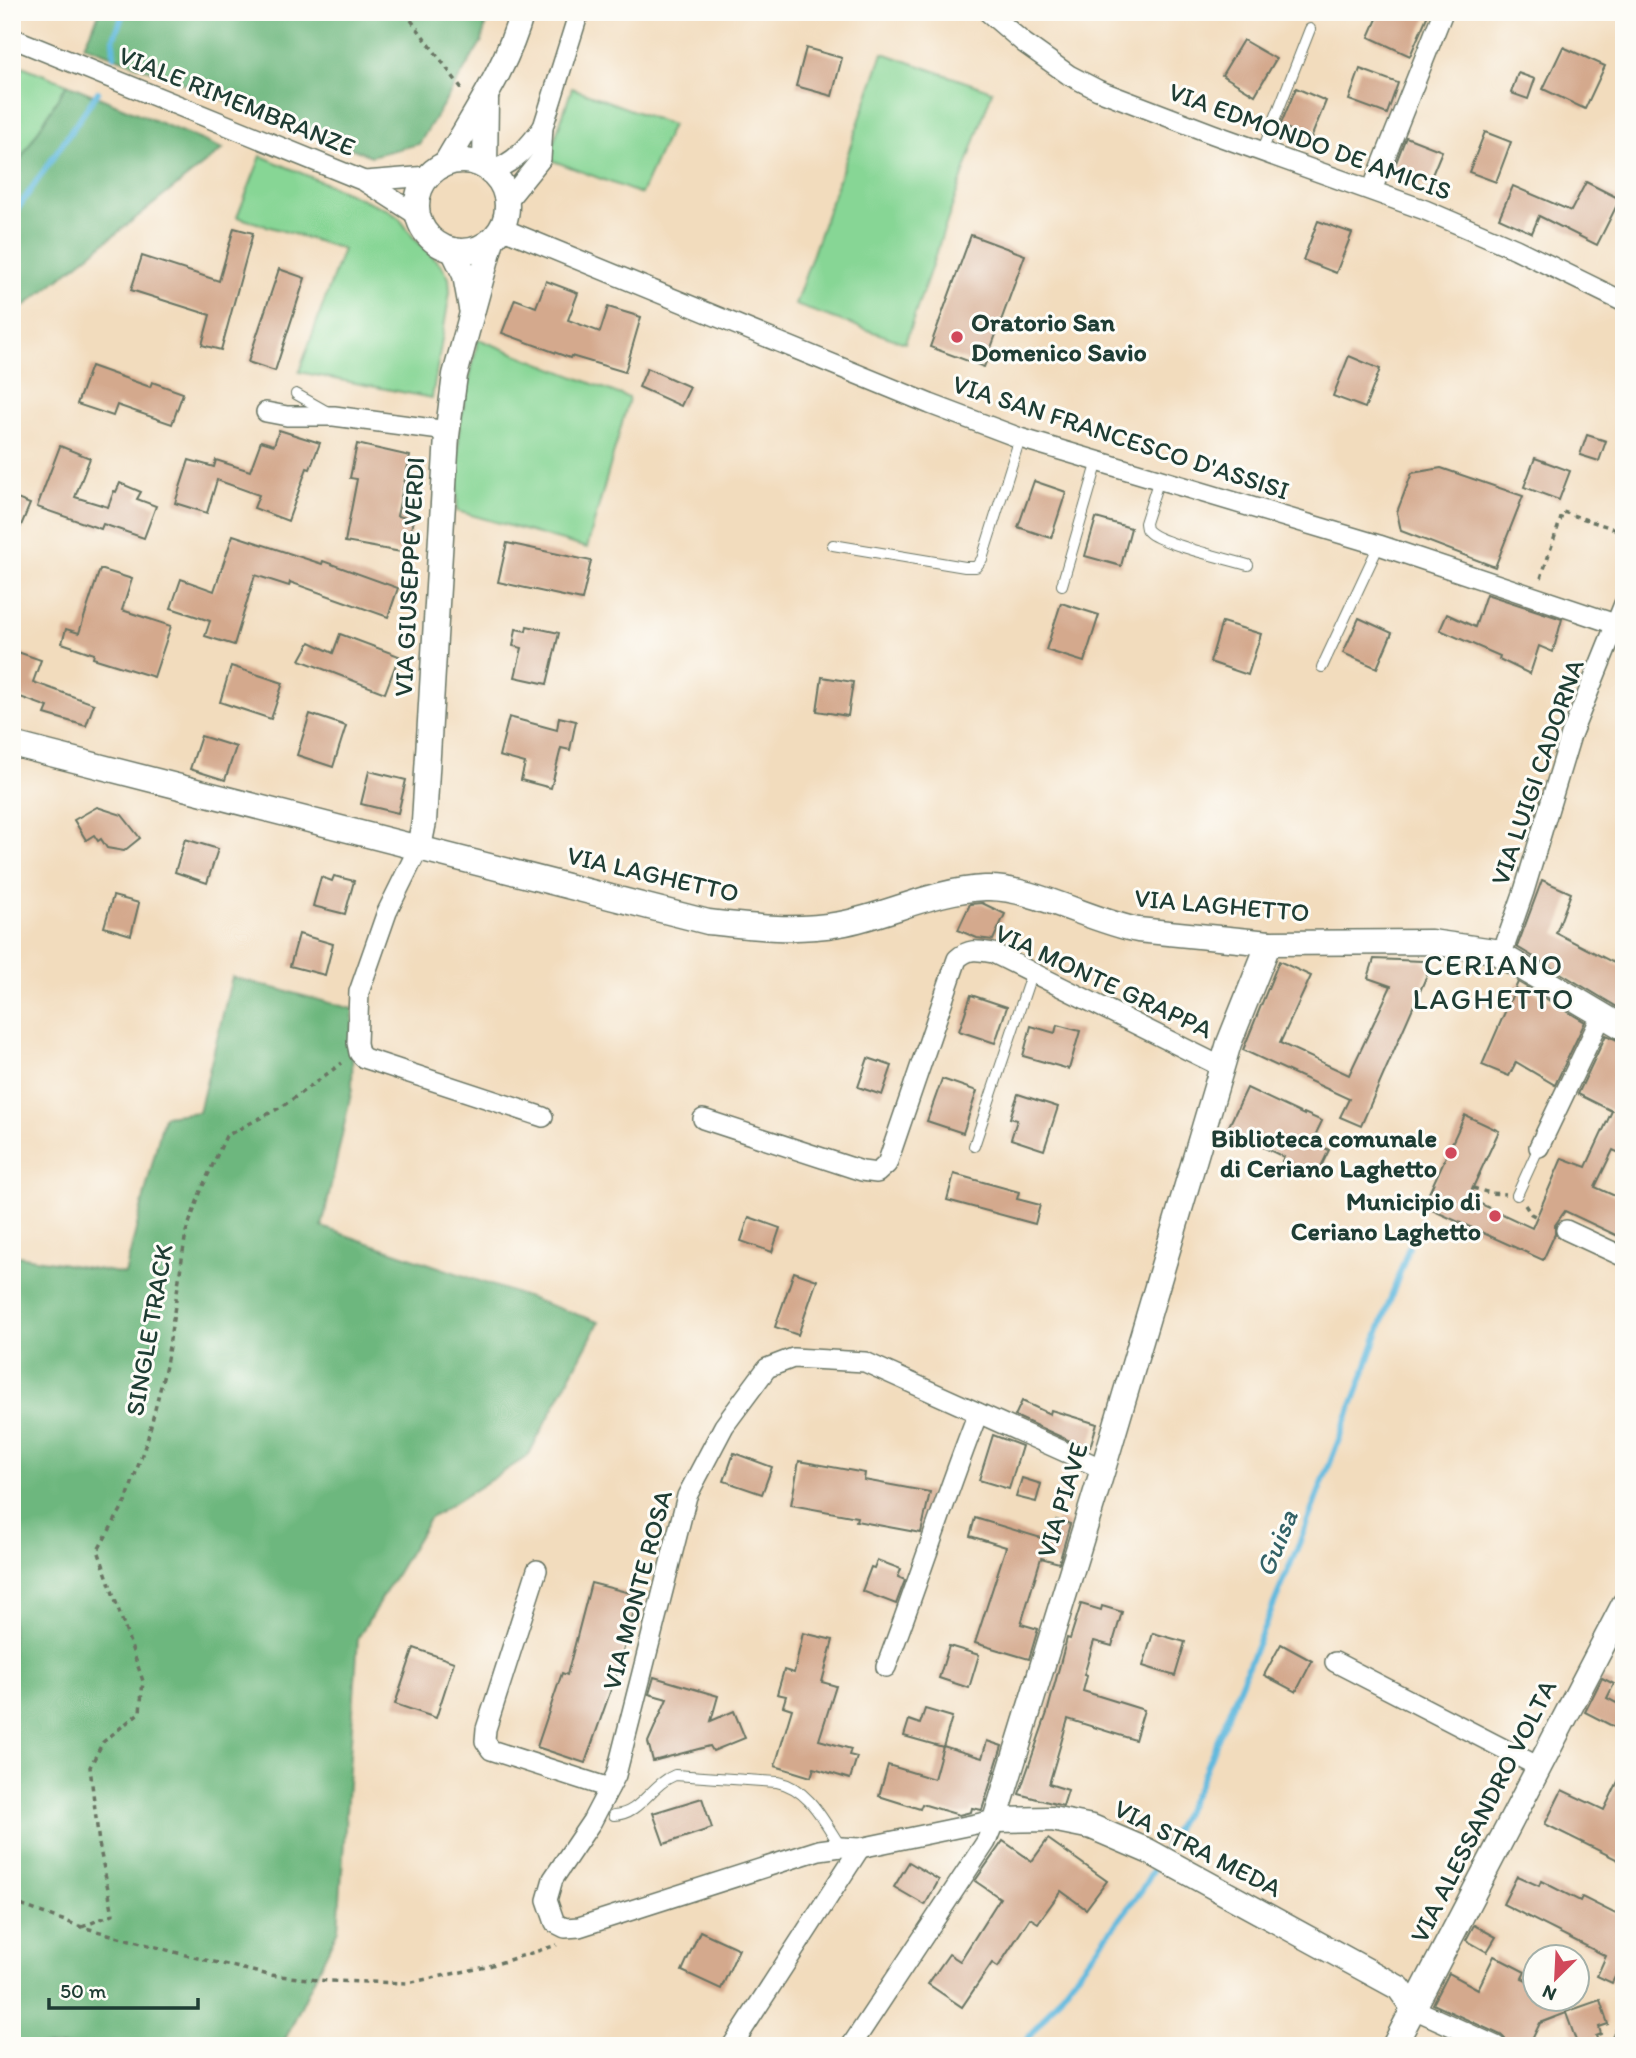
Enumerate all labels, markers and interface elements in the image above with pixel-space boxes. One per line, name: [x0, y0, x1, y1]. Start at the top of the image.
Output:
street label: VIALE RIMEMBRANZE: [114, 39, 360, 163]
street label: VIA EDMONDO DE AMICIS: [1164, 75, 1456, 207]
place label: Oratorio San Domenico Savio: [971, 306, 1147, 368]
marker: Oratorio San Domenico Savio: [949, 329, 965, 345]
street label: VIA SAN FRANCESCO D'ASSISI: [949, 367, 1293, 507]
street label: VIA GIUSEPPE VERDI: [387, 456, 431, 698]
street label: VIA LUIGI CADORNA: [1483, 654, 1591, 889]
street label: VIA LAGHETTO: [564, 839, 742, 909]
street label: VIA LAGHETTO: [1133, 881, 1311, 929]
street label: VIA MONTE GRAPPA: [990, 917, 1218, 1046]
district label: CERIANO LAGHETTO: [1412, 946, 1576, 1017]
place label: Biblioteca comunale di Ceriano Laghetto: [1211, 1122, 1437, 1184]
marker: Biblioteca comunale di Ceriano Laghetto: [1443, 1145, 1459, 1161]
place label: Municipio di Ceriano Laghetto: [1291, 1185, 1481, 1247]
marker: Municipio di Ceriano Laghetto: [1487, 1208, 1503, 1224]
street label: SINGLE TRACK: [118, 1242, 180, 1418]
street label: VIA PIAVE: [1029, 1439, 1095, 1561]
street label: VIA MONTE ROSA: [595, 1486, 679, 1694]
water label: Guisa: [1247, 1504, 1305, 1581]
street label: VIA ALESSANDRO VOLTA: [1403, 1674, 1563, 1948]
street label: VIA STRA MEDA: [1109, 1792, 1288, 1904]
north arrow: [1520, 1942, 1590, 2012]
scale bar: [49, 1967, 198, 2011]
text: 50 m: [60, 1978, 107, 2003]
text: N: [1539, 1980, 1560, 2006]

